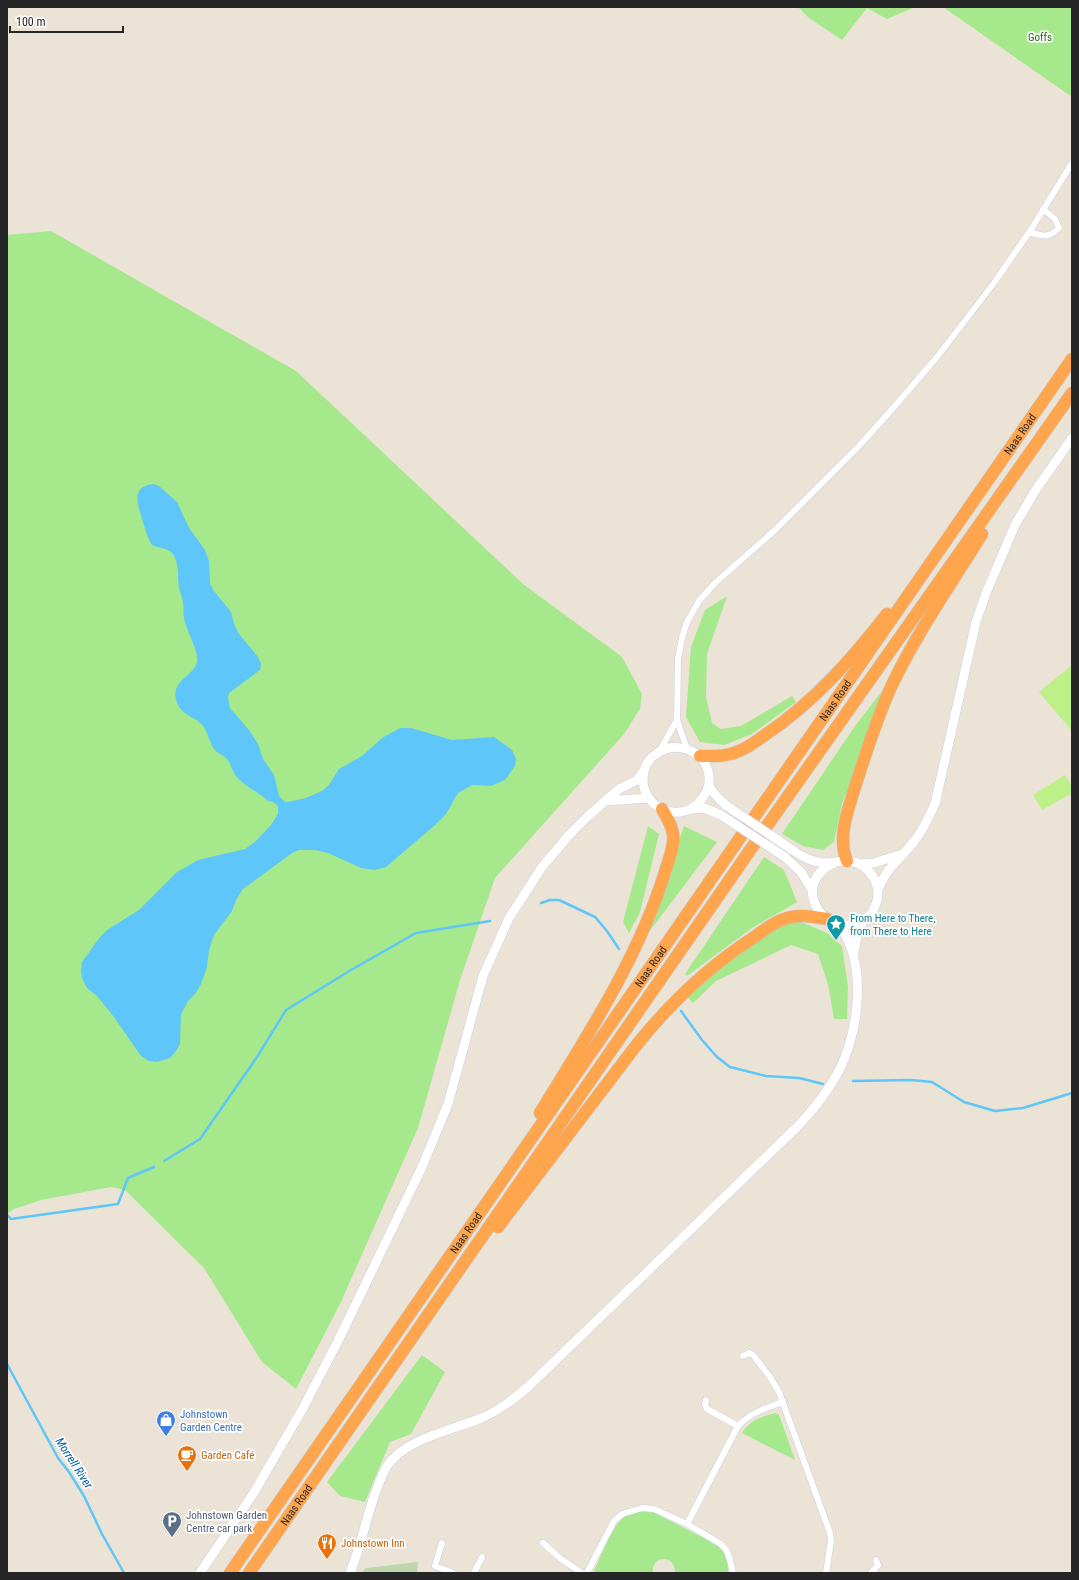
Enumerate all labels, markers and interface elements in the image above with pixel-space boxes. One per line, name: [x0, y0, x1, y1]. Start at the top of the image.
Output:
scale bar: [10, 8, 123, 34]
text: 100 m: [16, 15, 46, 29]
park label: Goffs: [1028, 31, 1052, 44]
street label: Naas Road: [1001, 411, 1039, 457]
street label: Naas Road: [816, 677, 854, 723]
place label: From Here to There, from There to Here: [850, 912, 935, 938]
place icon: From Here to There, from There to Here: [825, 913, 847, 941]
street label: Naas Road: [632, 944, 669, 990]
street label: Naas Road: [447, 1210, 485, 1256]
place label: Johnstown Garden Centre: [180, 1408, 242, 1434]
shop icon: Johnstown Garden Centre: [155, 1409, 177, 1437]
water label: Morrell River: [52, 1435, 96, 1491]
cafe icon: Garden Café: [176, 1444, 198, 1472]
place label: Garden Café: [201, 1449, 255, 1462]
street label: Naas Road: [278, 1482, 315, 1528]
place label: Johnstown Garden Centre car park: [186, 1509, 267, 1535]
parking icon: Johnstown Garden Centre car park: [161, 1510, 183, 1538]
restaurant icon: Johnstown Inn: [316, 1532, 338, 1560]
place label: Johnstown Inn: [341, 1537, 405, 1550]

